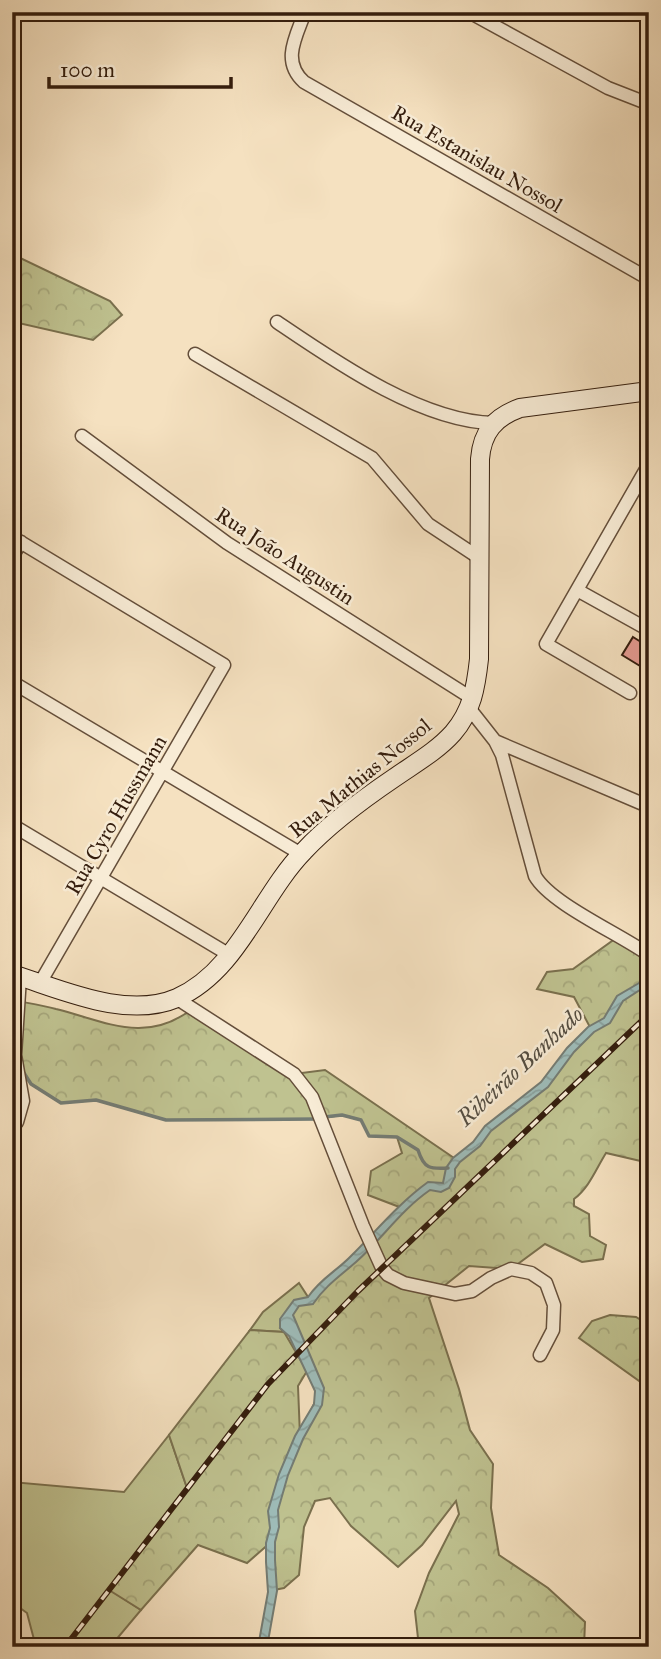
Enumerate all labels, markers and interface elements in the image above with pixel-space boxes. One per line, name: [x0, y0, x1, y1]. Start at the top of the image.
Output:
scale bar: [49, 46, 231, 90]
text: 100 m: [60, 57, 115, 83]
street label: Rua Estanislau Nossol: [387, 99, 567, 219]
street label: Rua João Augustin: [211, 501, 359, 611]
street label: Rua Mathias Nossol: [284, 712, 437, 843]
street label: Rua Cyro Hussmann: [60, 731, 172, 899]
water label: Ribeirão Banhado: [450, 1000, 589, 1132]

